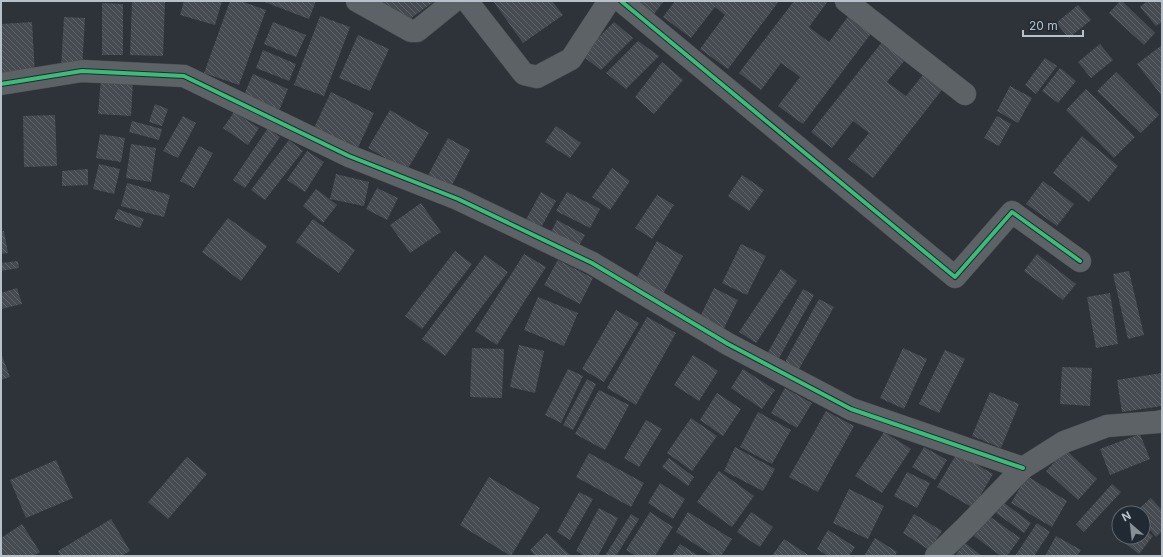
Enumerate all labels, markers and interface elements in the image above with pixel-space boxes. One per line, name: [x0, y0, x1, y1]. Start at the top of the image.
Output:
scale bar: [1023, 12, 1083, 38]
text: 20 m: [1029, 18, 1058, 33]
north arrow: [1111, 505, 1151, 545]
text: N: [1119, 508, 1133, 524]

